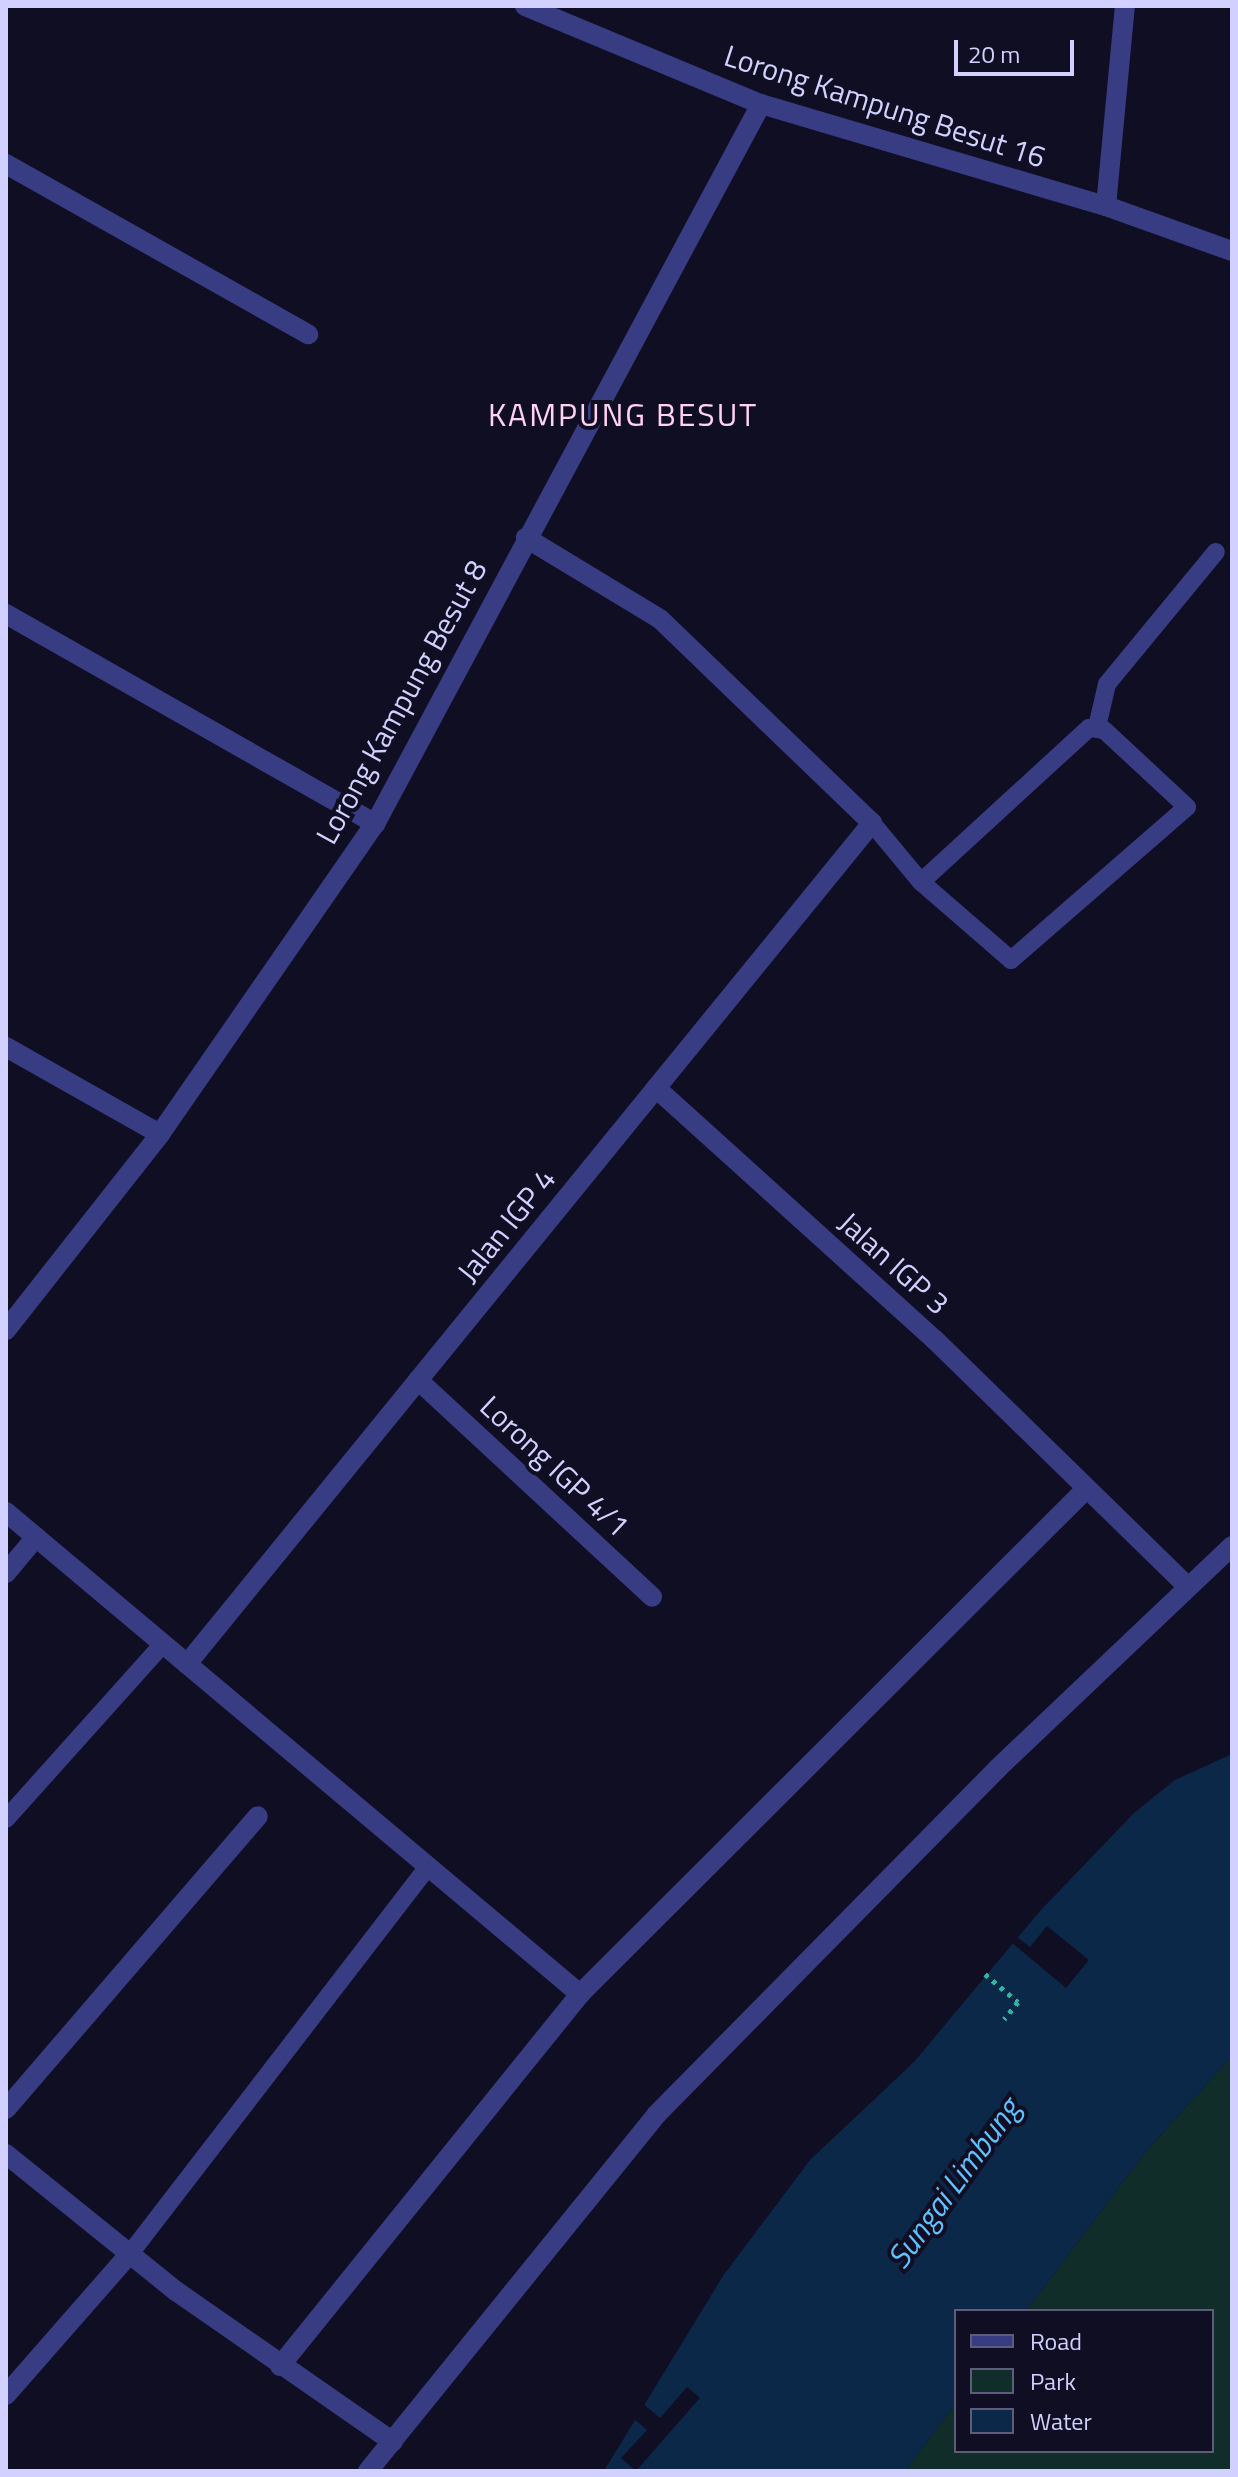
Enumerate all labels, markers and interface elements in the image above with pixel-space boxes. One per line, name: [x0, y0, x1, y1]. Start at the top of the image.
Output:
scale bar: [958, 24, 1078, 74]
text: 20 m: [968, 36, 1020, 72]
street label: Lorong Kampung Besut 16: [720, 37, 1050, 175]
district label: KAMPUNG BESUT: [488, 395, 758, 433]
street label: Lorong Kampung Besut 8: [308, 554, 494, 850]
street label: Jalan IGP 4: [449, 1161, 563, 1289]
street label: Jalan IGP 3: [832, 1204, 956, 1322]
street label: Lorong IGP 4/1: [473, 1388, 637, 1544]
water label: Sungai Limbung: [879, 2091, 1027, 2275]
legend: [954, 2309, 1214, 2453]
text: Road: [1030, 2323, 1082, 2359]
text: Park: [1030, 2363, 1076, 2399]
text: Water: [1030, 2403, 1092, 2439]

